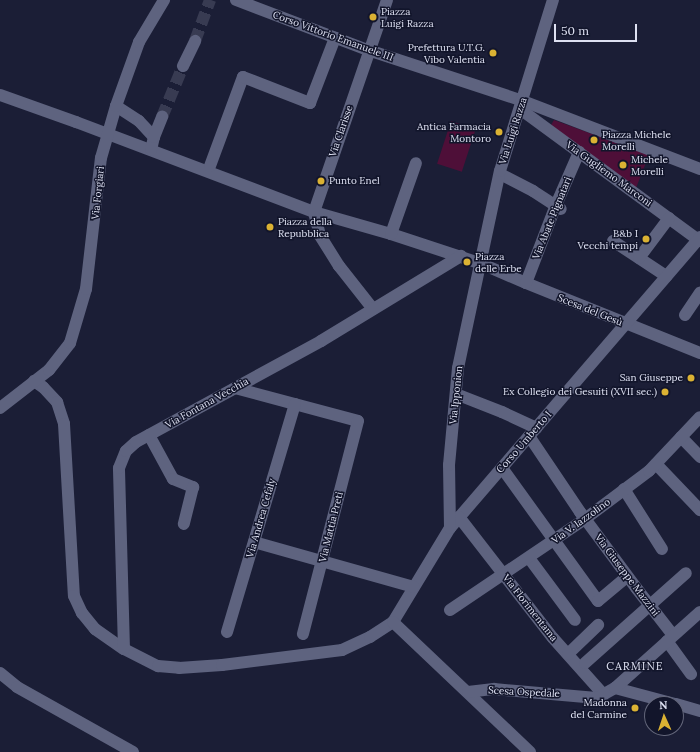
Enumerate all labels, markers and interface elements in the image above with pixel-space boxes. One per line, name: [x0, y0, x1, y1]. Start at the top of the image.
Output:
place label: Piazza Luigi Razza: [381, 5, 434, 28]
street label: Corso Vittorio Emanuele III: [271, 9, 395, 63]
marker: Piazza Luigi Razza: [368, 12, 378, 22]
scale bar: [556, 16, 639, 42]
text: 50 m: [561, 23, 589, 38]
place label: Prefettura U.T.G. Vibo Valentia: [408, 41, 485, 64]
marker: Prefettura U.T.G. Vibo Valentia: [488, 48, 498, 58]
street label: Via Luigi Razza: [497, 96, 529, 166]
street label: Via Clarisse: [327, 104, 355, 158]
place label: Antica Farmacia Montoro: [417, 120, 491, 144]
marker: Antica Farmacia Montoro: [494, 127, 504, 137]
place label: Piazza Michele Morelli: [602, 128, 671, 152]
marker: Piazza Michele Morelli: [589, 135, 599, 145]
street label: Via Gugliemo Marconi: [564, 139, 654, 209]
place label: Michele Morelli: [631, 153, 668, 176]
marker: Michele Morelli: [618, 160, 628, 170]
street label: Via Forgiari: [89, 166, 107, 220]
place label: Punto Enel: [329, 175, 380, 187]
street label: Via Abate Pignatari: [530, 175, 574, 261]
marker: Punto Enel: [316, 176, 326, 186]
place label: Piazza della Repubblica: [278, 215, 332, 238]
marker: Piazza della Repubblica: [265, 222, 275, 232]
place label: B&b I Vecchi tempi: [577, 227, 638, 250]
marker: B&b I Vecchi tempi: [641, 234, 651, 244]
place label: Piazza delle Erbe: [475, 250, 522, 274]
marker: Piazza delle Erbe: [462, 257, 472, 267]
street label: Scesa del Gesù: [556, 291, 624, 329]
street label: Via Ipponion: [447, 365, 465, 425]
place label: San Giuseppe: [620, 372, 683, 384]
marker: San Giuseppe: [686, 373, 696, 383]
street label: Via Fontana Vecchia: [163, 375, 251, 431]
place label: Ex Collegio dei Gesuiti (XVII sec.): [503, 386, 657, 398]
marker: Ex Collegio dei Gesuiti (XVII sec.): [660, 387, 670, 397]
street label: Corso Umberto I: [494, 409, 554, 475]
street label: Via Andrea Cefaly: [244, 477, 278, 559]
street label: Via Mattia Preti: [316, 491, 346, 563]
street label: Via V. Iazzolino: [549, 496, 613, 546]
street label: Via Giuseppe Mazzini: [592, 532, 662, 618]
street label: Via Florimentama: [500, 572, 560, 644]
district label: CARMINE: [606, 659, 664, 673]
street label: Scesa Ospedale: [488, 684, 560, 700]
place label: Madonna del Carmine: [571, 696, 627, 720]
north arrow: [644, 696, 684, 736]
text: N: [659, 698, 668, 712]
marker: Madonna del Carmine: [630, 703, 640, 713]

